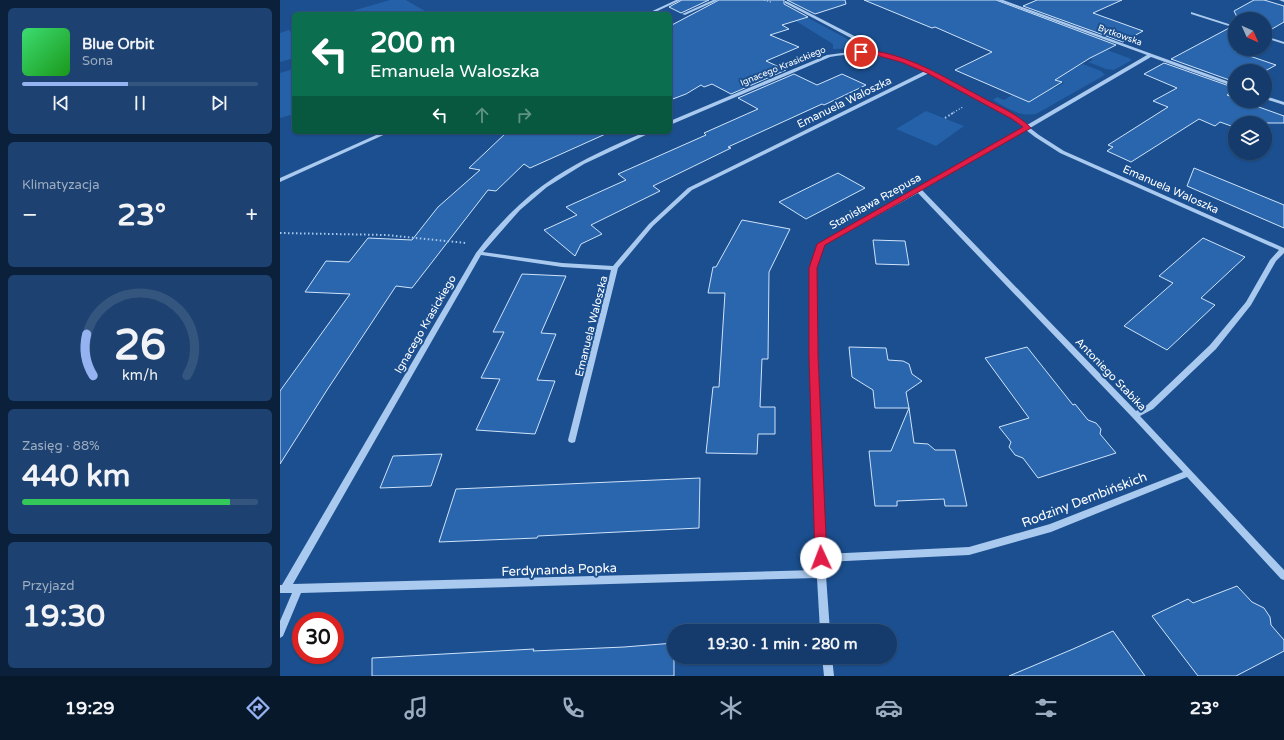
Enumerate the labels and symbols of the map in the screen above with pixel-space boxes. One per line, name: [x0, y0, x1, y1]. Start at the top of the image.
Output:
north arrow: [1228, 12, 1272, 56]
street label: Bytkowska: [1096, 22, 1143, 49]
pin: [844, 35, 878, 69]
street label: Ignacego Krasickiego: [739, 44, 828, 89]
street label: Emanuela Waloszka: [795, 74, 894, 131]
street label: Emanuela Waloszka: [1121, 162, 1221, 216]
street label: Stanisława Rzepusa: [827, 171, 923, 232]
street label: Ignacego Krasickiego: [392, 272, 459, 376]
street label: Emanuela Waloszka: [573, 274, 610, 378]
street label: Antoniego Stabika: [1073, 335, 1149, 414]
street label: Rodziny Dembińskich: [1019, 469, 1149, 531]
position arrow: [800, 537, 842, 579]
street label: Ferdynanda Popka: [501, 560, 617, 580]
speed limit sign: 30: [292, 612, 344, 664]

